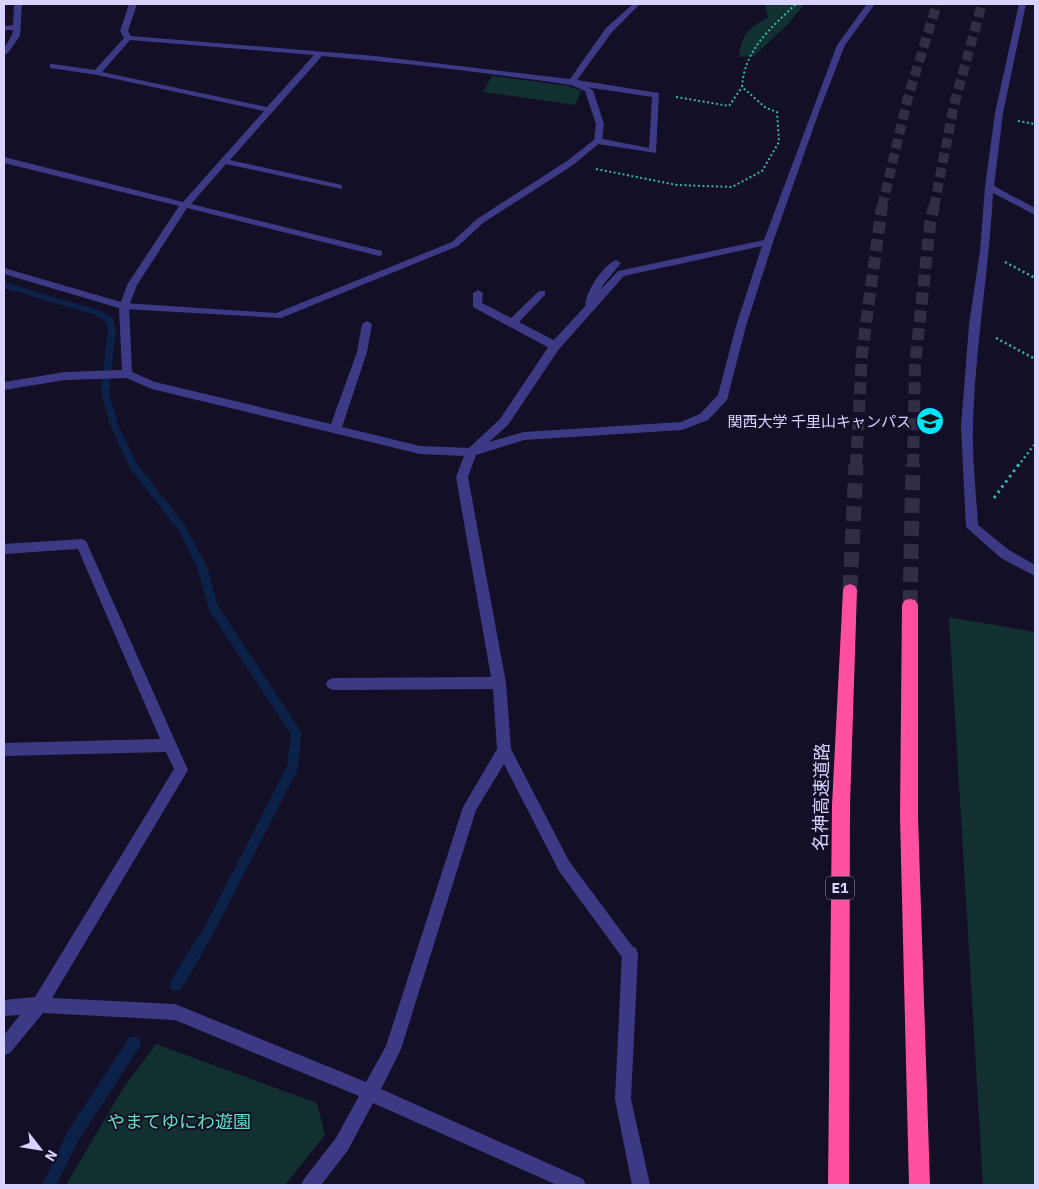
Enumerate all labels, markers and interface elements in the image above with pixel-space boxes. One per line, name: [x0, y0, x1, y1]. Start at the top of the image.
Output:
school or university icon: 関西大学 千里山キャンパス: [915, 406, 945, 436]
place label: 関西大学 千里山キャンパス: [727, 412, 911, 431]
street label: 名神高速道路: [809, 743, 833, 851]
road number: E1: [826, 876, 854, 900]
park label: やまてゆにわ遊園: [107, 1110, 251, 1133]
north arrow: [15, 1124, 65, 1174]
text: N: [41, 1147, 61, 1165]

